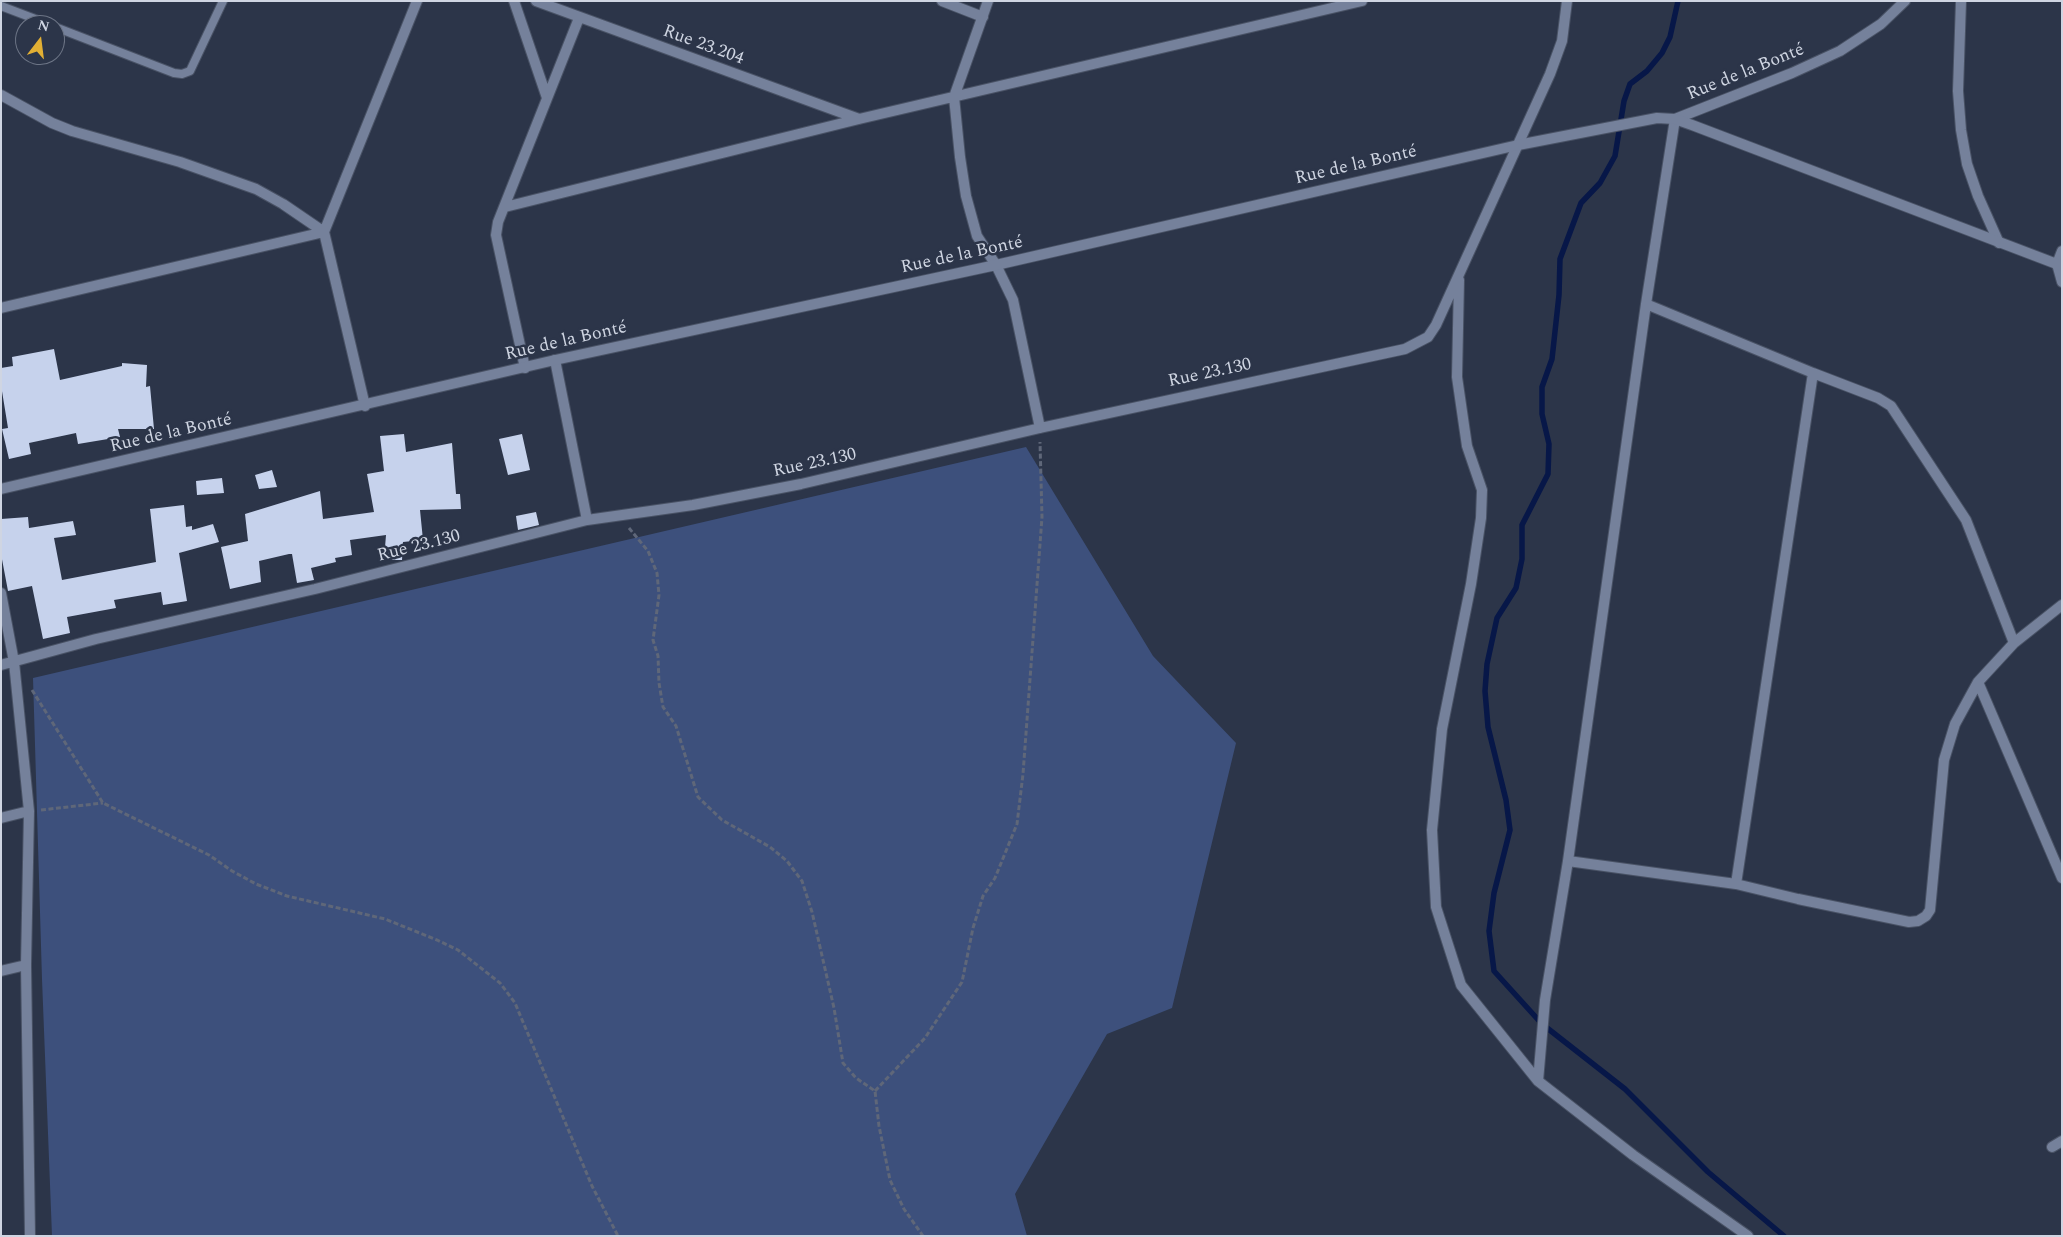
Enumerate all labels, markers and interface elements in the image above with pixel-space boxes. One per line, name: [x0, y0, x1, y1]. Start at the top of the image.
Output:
text: N: [36, 14, 52, 38]
north arrow: [15, 15, 65, 65]
street label: Rue 23.204: [660, 21, 746, 71]
street label: Rue de la Bonté: [1684, 40, 1808, 106]
street label: Rue de la Bonté: [1293, 141, 1419, 191]
street label: Rue de la Bonté: [899, 233, 1025, 279]
street label: Rue de la Bonté: [503, 317, 629, 367]
street label: Rue 23.130: [1166, 355, 1254, 393]
street label: Rue de la Bonté: [108, 409, 234, 459]
street label: Rue 23.130: [771, 445, 859, 483]
street label: Rue 23.130: [375, 526, 463, 568]

